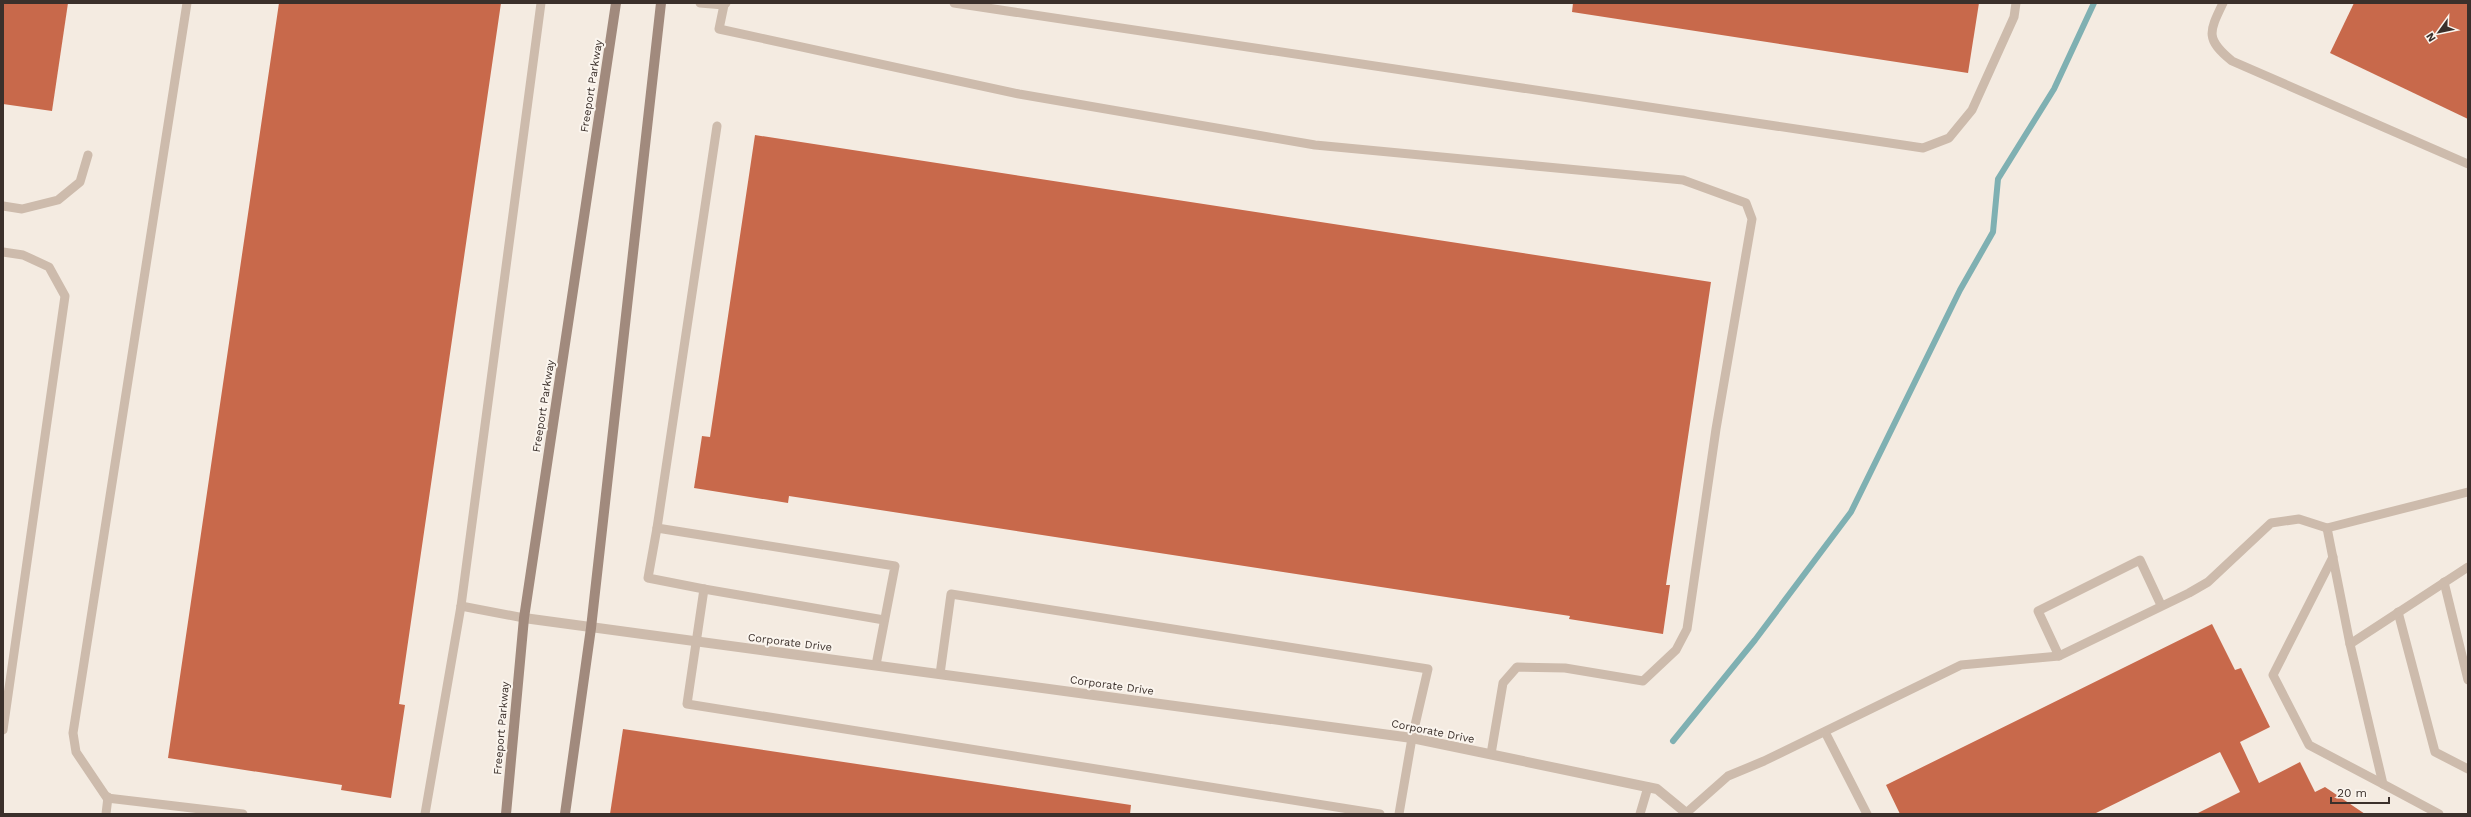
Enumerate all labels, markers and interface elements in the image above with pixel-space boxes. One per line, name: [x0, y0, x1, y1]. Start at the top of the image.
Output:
north arrow: [2419, 12, 2459, 52]
text: N: [2423, 30, 2439, 44]
street label: Freeport Parkway: [578, 39, 605, 133]
street label: Freeport Parkway: [530, 359, 557, 453]
street label: Corporate Drive: [747, 631, 833, 654]
street label: Corporate Drive: [1069, 673, 1155, 698]
street label: Freeport Parkway: [491, 681, 512, 775]
street label: Corporate Drive: [1390, 717, 1476, 746]
scale bar: [2331, 779, 2389, 805]
text: 20 m: [2337, 786, 2367, 800]

